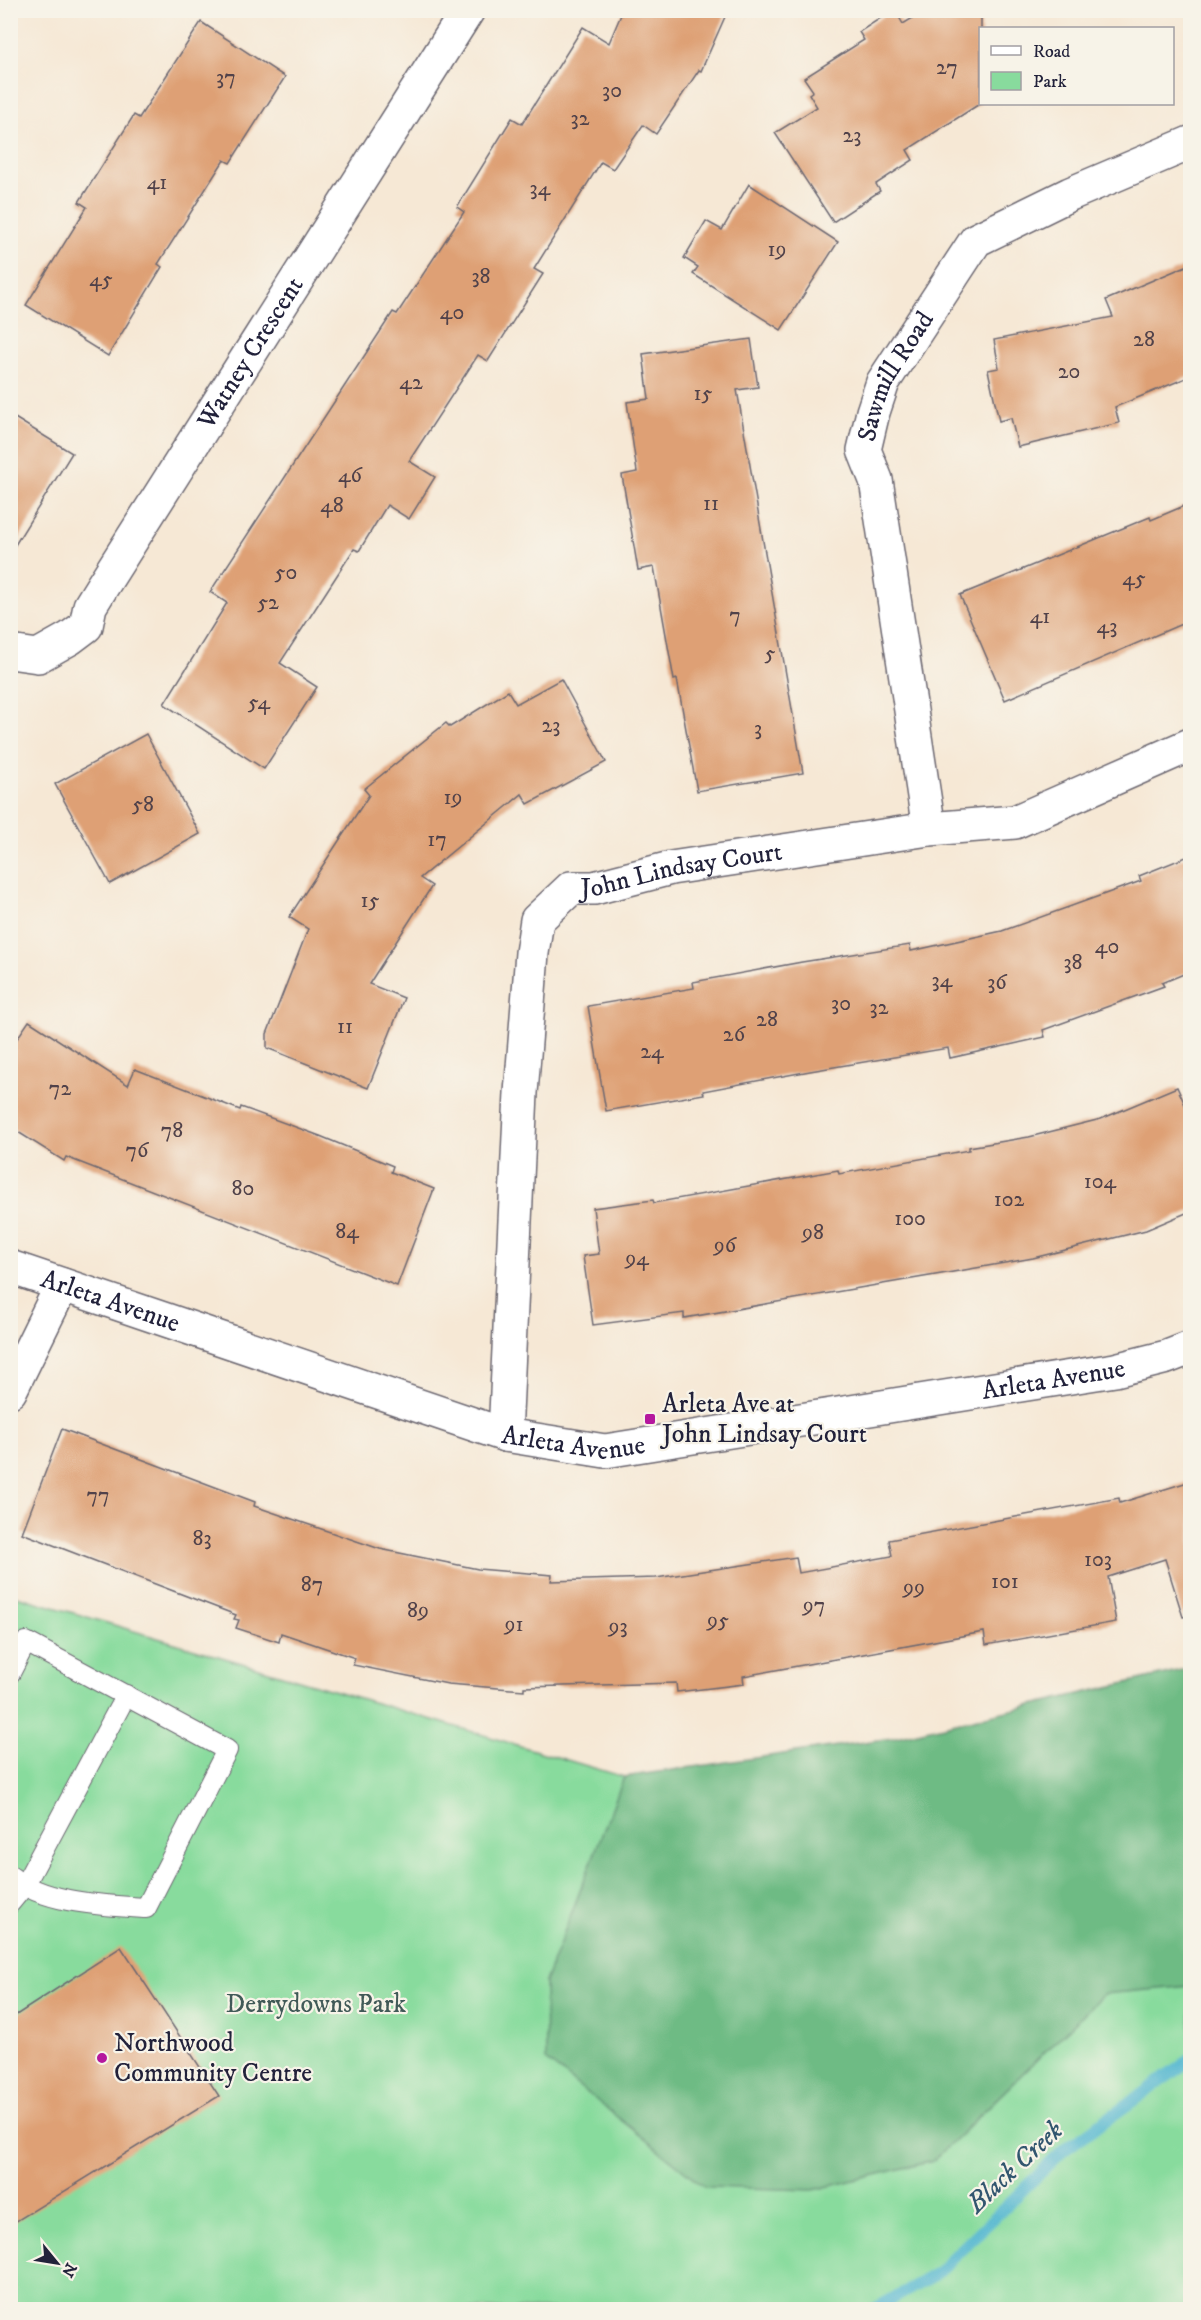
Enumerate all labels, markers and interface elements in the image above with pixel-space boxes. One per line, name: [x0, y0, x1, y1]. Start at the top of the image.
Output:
legend: [979, 27, 1174, 105]
text: Road: [1033, 41, 1070, 63]
house number: 27: [936, 54, 958, 81]
house number: 37: [216, 64, 236, 91]
text: Park: [1033, 71, 1067, 93]
house number: 30: [602, 77, 622, 104]
house number: 32: [570, 105, 590, 132]
house number: 23: [842, 122, 862, 149]
house number: 41: [147, 169, 167, 196]
house number: 34: [530, 175, 552, 202]
house number: 19: [768, 236, 787, 263]
house number: 38: [471, 263, 491, 290]
house number: 45: [89, 266, 113, 293]
street label: Watney Crescent: [189, 271, 311, 436]
house number: 40: [440, 299, 464, 326]
street label: Sawmill Road: [850, 305, 941, 445]
house number: 28: [1133, 326, 1155, 353]
house number: 20: [1058, 358, 1080, 385]
house number: 42: [399, 369, 423, 396]
house number: 15: [694, 380, 713, 407]
house number: 46: [338, 462, 364, 489]
house number: 11: [703, 490, 719, 517]
house number: 48: [320, 492, 344, 519]
house number: 50: [275, 559, 297, 586]
house number: 45: [1122, 565, 1146, 592]
house number: 52: [257, 589, 279, 616]
house number: 7: [729, 602, 741, 629]
house number: 41: [1030, 603, 1050, 630]
house number: 43: [1097, 613, 1117, 640]
house number: 5: [765, 640, 776, 667]
house number: 54: [248, 689, 272, 716]
house number: 23: [541, 712, 561, 739]
house number: 3: [754, 715, 762, 742]
house number: 19: [444, 784, 463, 811]
house number: 58: [132, 791, 154, 818]
house number: 17: [427, 826, 447, 853]
street label: John Lindsay Court: [579, 835, 784, 905]
house number: 15: [361, 887, 380, 914]
house number: 40: [1095, 933, 1119, 960]
house number: 38: [1063, 949, 1083, 976]
house number: 34: [932, 967, 954, 994]
house number: 36: [987, 969, 1008, 996]
house number: 30: [831, 990, 851, 1017]
house number: 32: [869, 994, 889, 1021]
house number: 28: [756, 1006, 778, 1033]
house number: 11: [337, 1013, 353, 1040]
house number: 26: [723, 1021, 747, 1048]
house number: 24: [640, 1038, 665, 1065]
house number: 72: [49, 1075, 71, 1102]
house number: 78: [161, 1117, 183, 1144]
house number: 76: [126, 1137, 150, 1164]
house number: 104: [1084, 1168, 1118, 1195]
house number: 80: [232, 1175, 254, 1202]
house number: 102: [994, 1186, 1025, 1213]
house number: 100: [894, 1205, 926, 1232]
house number: 84: [335, 1218, 360, 1245]
house number: 98: [801, 1219, 824, 1246]
house number: 96: [713, 1232, 738, 1259]
house number: 94: [624, 1245, 650, 1272]
street label: Arleta Avenue: [37, 1262, 184, 1340]
street label: Arleta Avenue: [979, 1352, 1129, 1407]
place label: Arleta Ave at John Lindsay Court: [660, 1388, 867, 1451]
marker: Arleta Ave at John Lindsay Court: [643, 1412, 657, 1426]
street label: Arleta Avenue: [499, 1418, 647, 1468]
house number: 77: [86, 1482, 110, 1509]
house number: 83: [192, 1525, 212, 1552]
house number: 103: [1084, 1546, 1112, 1573]
house number: 101: [991, 1568, 1019, 1595]
house number: 87: [301, 1571, 323, 1598]
house number: 99: [902, 1574, 925, 1601]
house number: 97: [802, 1592, 825, 1619]
house number: 89: [407, 1597, 429, 1624]
house number: 95: [706, 1607, 729, 1634]
house number: 91: [504, 1611, 523, 1638]
house number: 93: [607, 1613, 628, 1640]
park label: Derrydowns Park: [226, 1988, 406, 2021]
place label: Northwood Community Centre: [114, 2027, 312, 2090]
marker: Northwood Community Centre: [95, 2051, 109, 2065]
water label: Black Creek: [959, 2113, 1071, 2221]
north arrow: [27, 2233, 87, 2293]
text: N: [57, 2259, 81, 2281]

